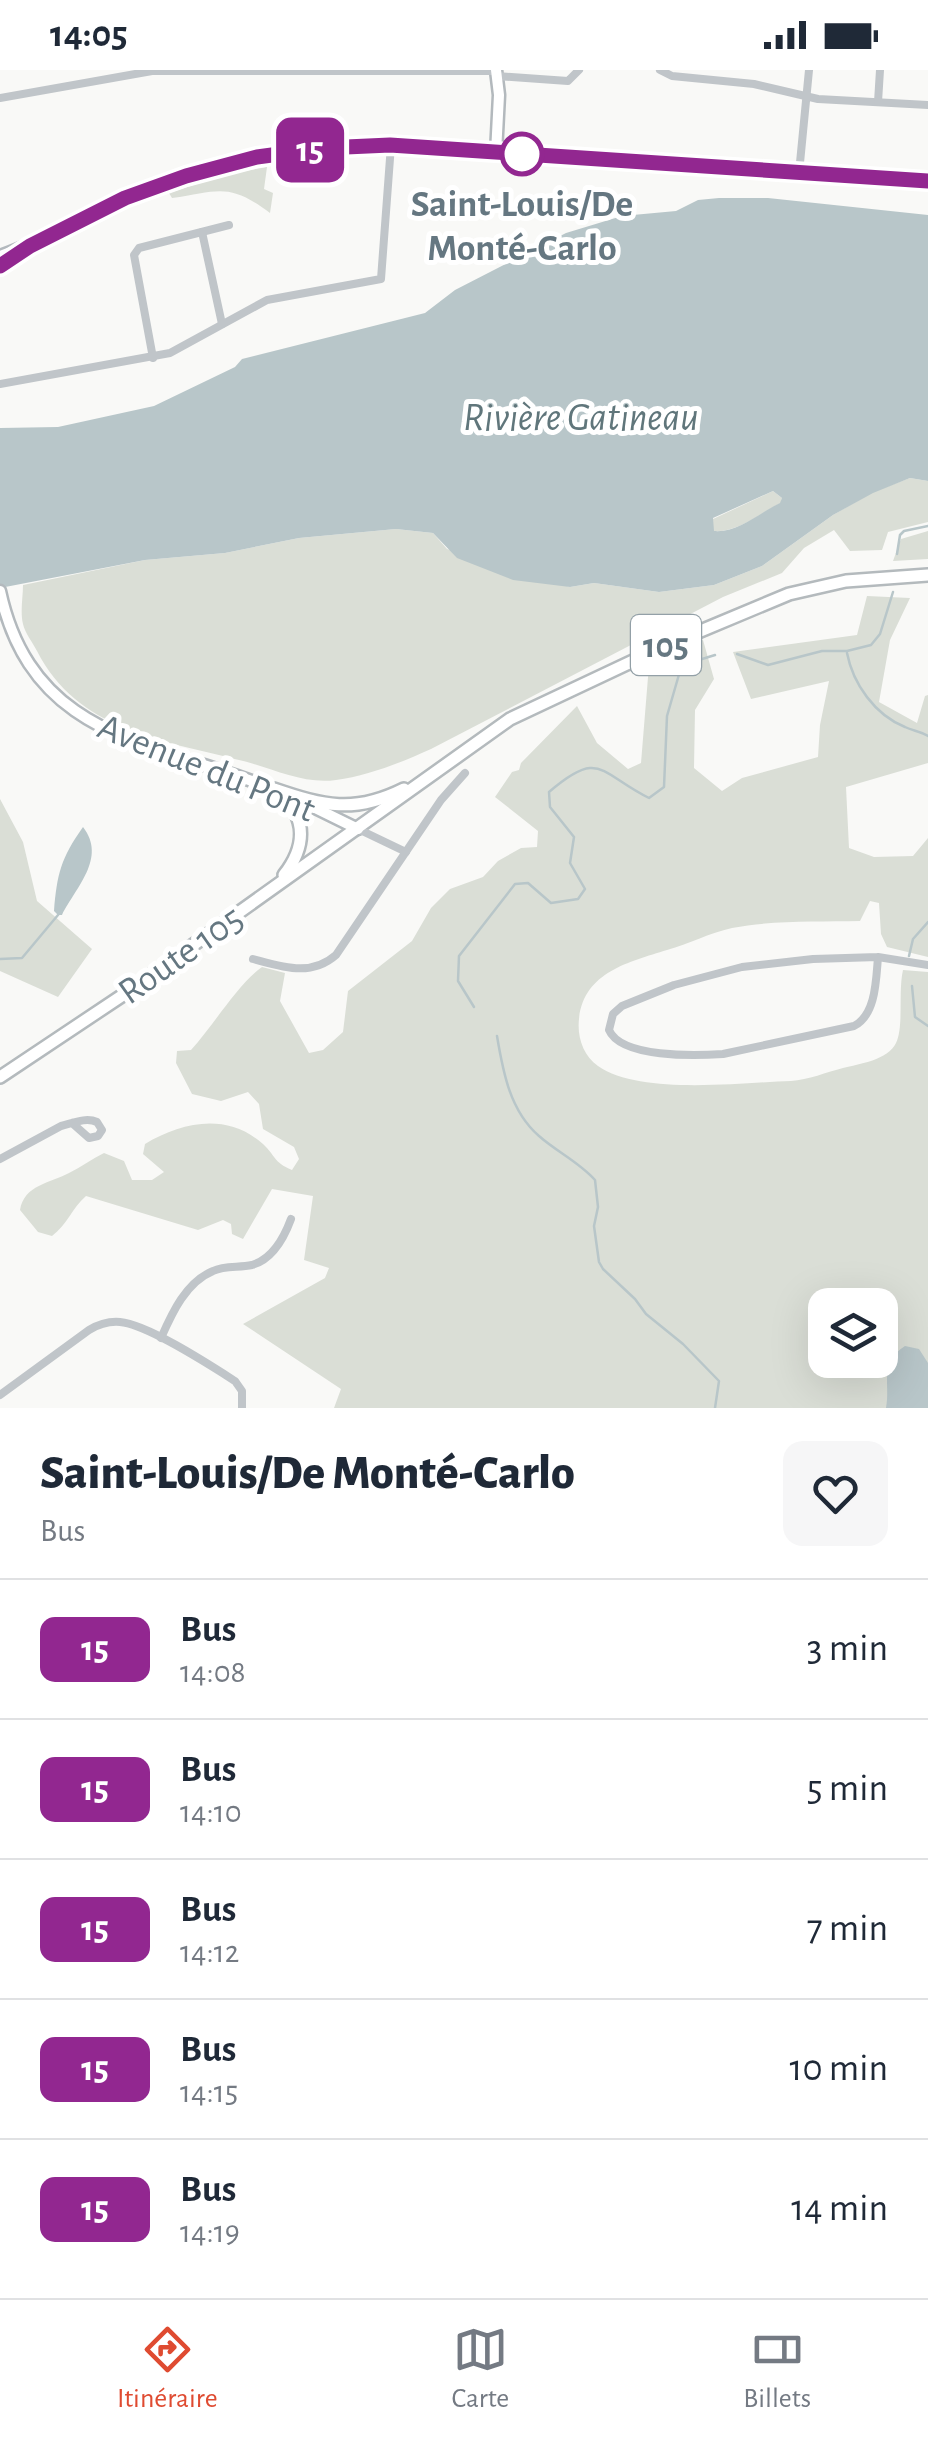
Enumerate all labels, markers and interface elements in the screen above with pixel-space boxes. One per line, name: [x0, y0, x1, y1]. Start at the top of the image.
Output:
text: 14:05: [50, 16, 128, 54]
line badge: 15: [265, 118, 355, 182]
text: 15: [296, 133, 324, 168]
marker: Saint-Louis/De Monté-Carlo: [501, 133, 543, 175]
place label: Saint-Louis/De Monté-Carlo: [411, 186, 633, 268]
water label: Rivière Gatineau: [463, 398, 699, 438]
road number: 105: [631, 615, 701, 675]
street label: Avenue du Pont: [92, 708, 320, 830]
street label: Route 105: [112, 899, 250, 1012]
map controls: [808, 1288, 898, 1378]
button: layers: [808, 1288, 898, 1378]
button: heart: [783, 1441, 888, 1546]
text: Saint-Louis/De Monté-Carlo: [40, 1450, 575, 1498]
text: Bus: [40, 1515, 85, 1547]
text: Bus: [180, 1611, 236, 1649]
text: 3 min: [807, 1630, 888, 1668]
text: 15: [81, 1632, 109, 1667]
text: 14:08: [180, 1656, 246, 1688]
text: Bus: [180, 1751, 236, 1789]
text: 5 min: [807, 1770, 888, 1808]
text: 15: [81, 1772, 109, 1807]
text: 14:10: [180, 1796, 242, 1828]
text: Bus: [180, 1891, 236, 1929]
text: 7 min: [807, 1910, 888, 1948]
text: 15: [81, 1912, 109, 1947]
text: 14:12: [180, 1936, 239, 1968]
text: Bus: [180, 2031, 236, 2069]
text: 10 min: [789, 2050, 888, 2088]
text: 15: [81, 2052, 109, 2087]
text: 14:15: [180, 2076, 238, 2108]
text: Bus: [180, 2171, 236, 2209]
text: 14 min: [791, 2190, 888, 2228]
text: 15: [81, 2192, 109, 2227]
text: 14:19: [180, 2216, 240, 2248]
tab: Itinéraire: [117, 2322, 218, 2416]
tab: Carte: [452, 2322, 509, 2416]
tab: Billets: [743, 2322, 811, 2416]

